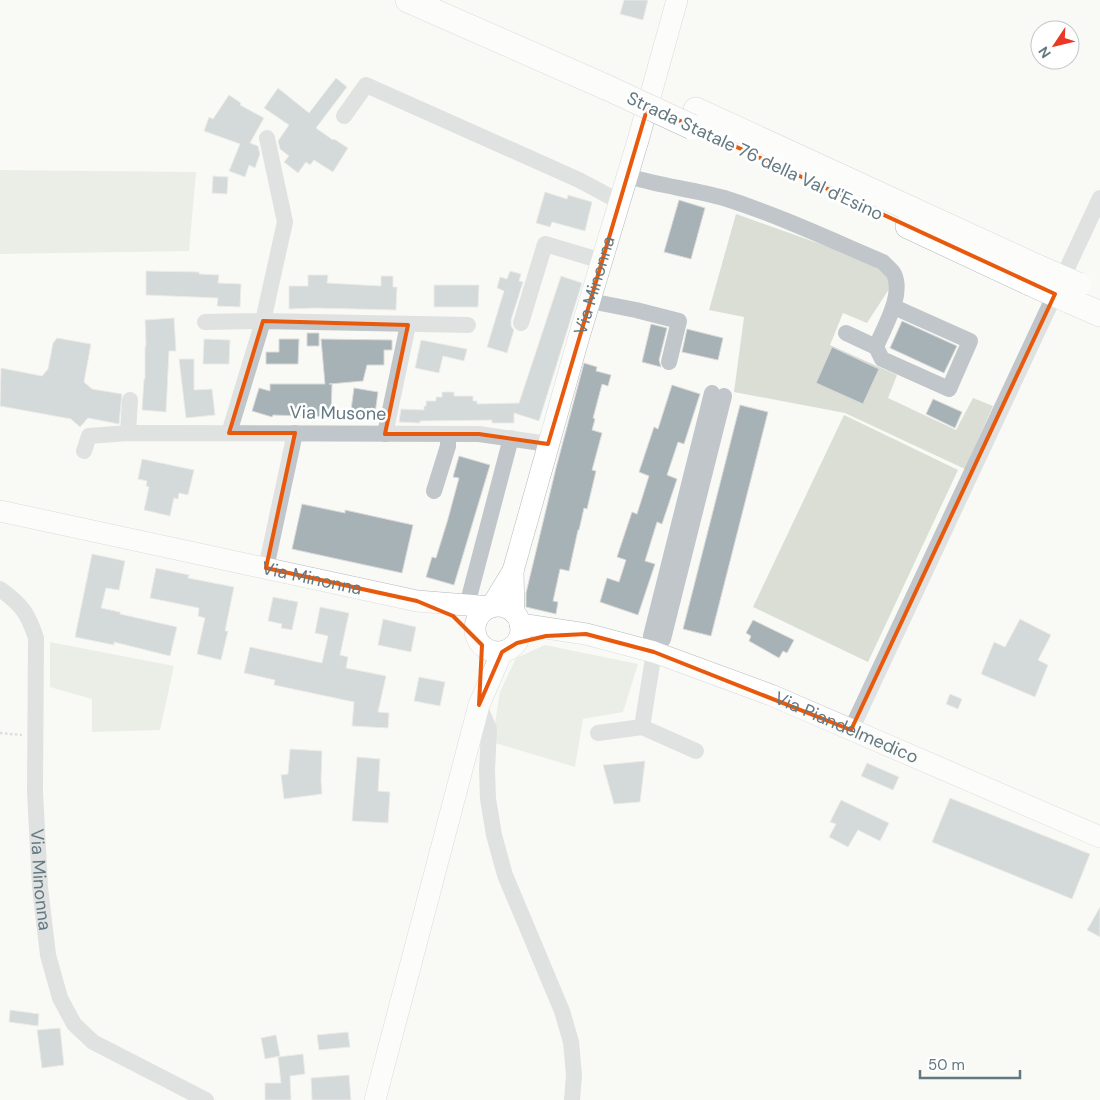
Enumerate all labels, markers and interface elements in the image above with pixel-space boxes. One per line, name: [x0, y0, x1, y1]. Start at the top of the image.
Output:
north arrow: [1030, 20, 1080, 70]
text: N: [1034, 43, 1055, 62]
street label: Strada Statale 76 della Val d'Esino: [623, 86, 887, 226]
street label: Via Minonna: [568, 233, 621, 338]
street label: Via Musone: [289, 400, 387, 426]
street label: Via Minonna: [259, 556, 364, 601]
street label: Via Piandelmedico: [771, 686, 922, 769]
street label: Via Minonna: [25, 828, 57, 932]
scale bar: [920, 1048, 1020, 1080]
text: 50 m: [928, 1055, 965, 1075]

